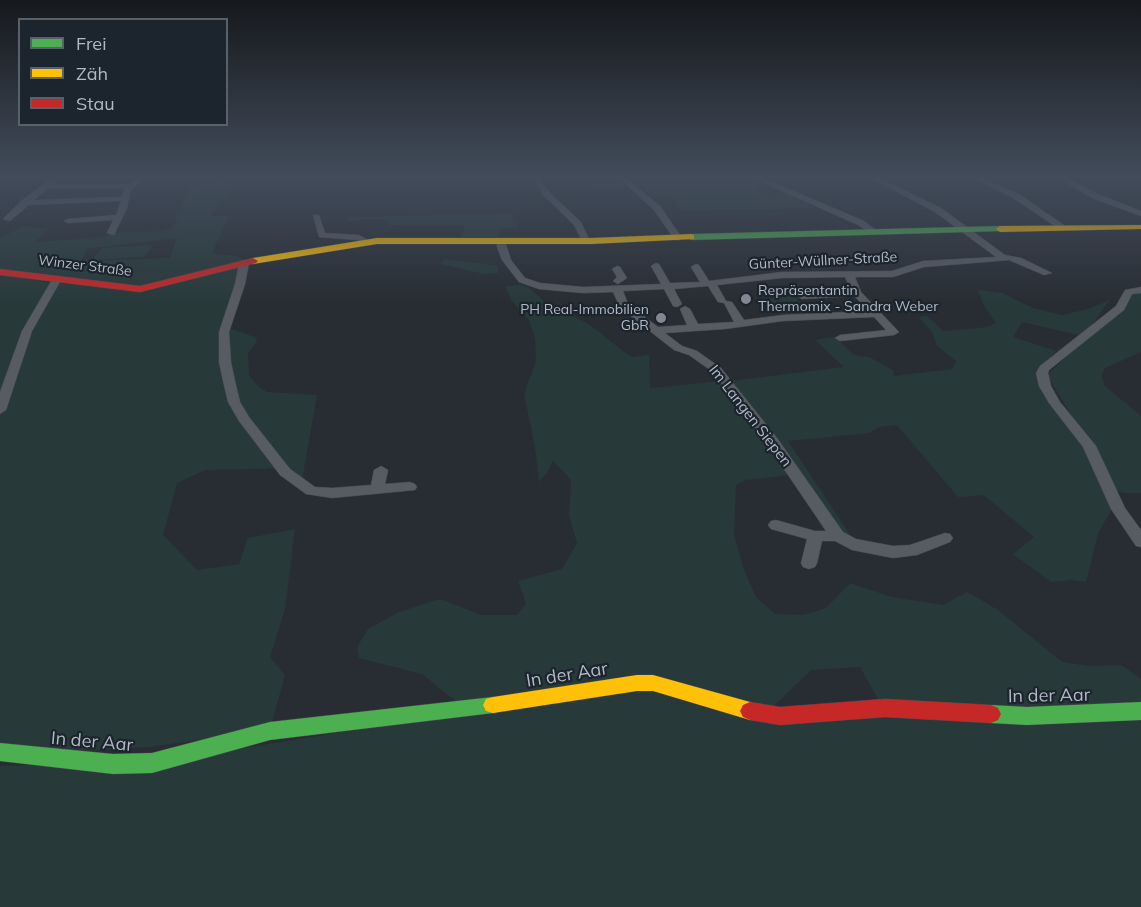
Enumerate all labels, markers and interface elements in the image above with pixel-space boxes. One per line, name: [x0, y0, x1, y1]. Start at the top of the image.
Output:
legend: [18, 18, 228, 126]
text: Frei: [76, 32, 106, 55]
text: Zäh: [76, 62, 108, 85]
text: Stau: [76, 92, 115, 115]
street label: Günter-Wüllner-Straße: [748, 249, 898, 273]
street label: Winzer Straße: [37, 252, 133, 280]
place label: Repräsentantin Thermomix - Sandra Weber: [758, 283, 938, 316]
marker: Repräsentantin Thermomix - Sandra Weber: [739, 292, 753, 306]
place label: PH Real-Immobilien GbR: [520, 302, 649, 334]
marker: PH Real-Immobilien GbR: [654, 311, 668, 325]
street label: Im Langen Siepen: [705, 362, 795, 470]
street label: In der Aar: [525, 658, 609, 692]
street label: In der Aar: [1008, 684, 1090, 708]
street label: In der Aar: [50, 728, 134, 756]

